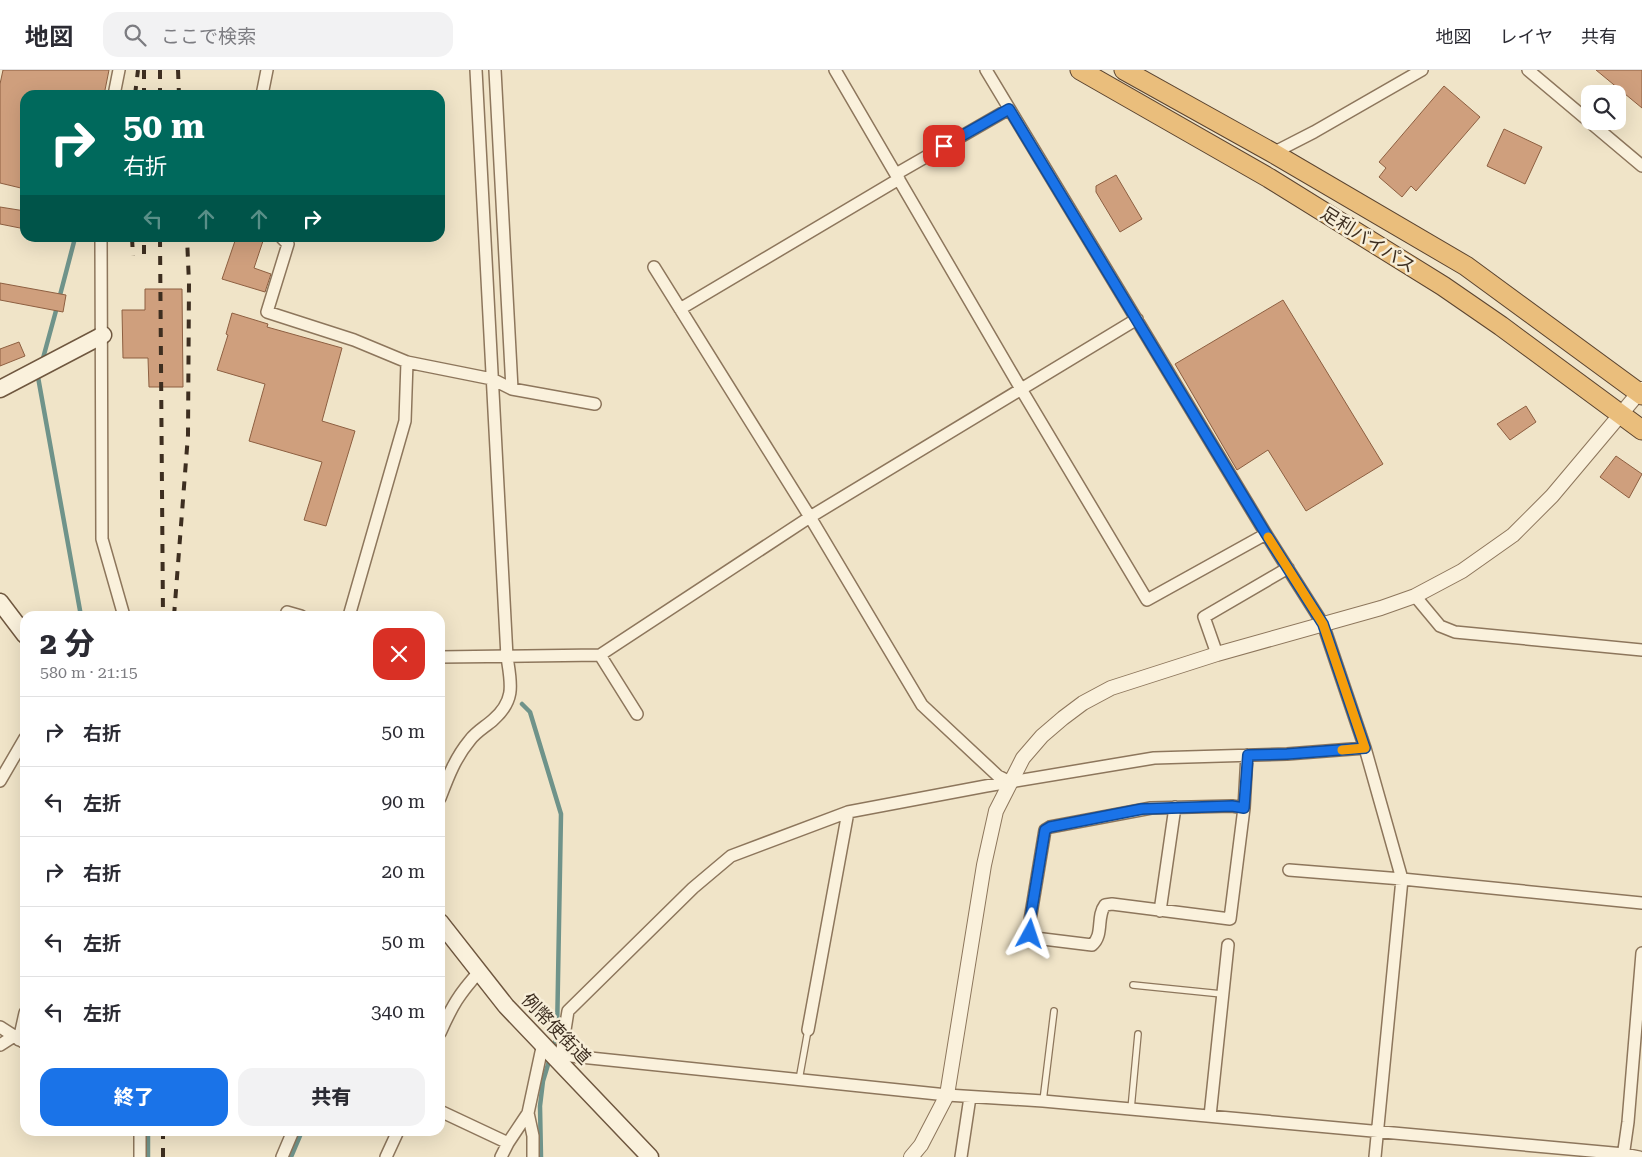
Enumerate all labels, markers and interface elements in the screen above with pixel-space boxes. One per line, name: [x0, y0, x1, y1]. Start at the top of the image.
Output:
search box: [103, 12, 453, 57]
icon: search: [121, 21, 149, 49]
text: 地図: [25, 23, 73, 51]
text: ここで検索: [161, 25, 256, 48]
text: 地図: [1436, 26, 1472, 47]
text: レイヤ: [1500, 26, 1553, 47]
text: 共有: [1581, 26, 1617, 47]
map controls: [1581, 85, 1626, 130]
button: search: [1581, 85, 1626, 130]
text: 50 m: [123, 106, 205, 147]
icon: right: [40, 110, 105, 175]
pin: [923, 125, 965, 167]
icon: arrive: [930, 132, 958, 160]
text: 右折: [123, 154, 167, 179]
street label: 足利バイパス: [1317, 202, 1419, 277]
icon: left: [139, 205, 167, 233]
icon: ahead: [192, 205, 220, 233]
icon: ahead: [245, 205, 273, 233]
icon: right: [298, 205, 326, 233]
text: 2 分: [40, 626, 94, 661]
button: close: [373, 628, 425, 680]
text: 580 m · 21:15: [40, 663, 138, 682]
icon: right: [40, 718, 68, 746]
text: 50 m: [382, 720, 425, 743]
text: 右折: [83, 722, 121, 745]
icon: left: [40, 788, 68, 816]
text: 90 m: [382, 790, 425, 813]
text: 左折: [83, 792, 121, 815]
icon: right: [40, 858, 68, 886]
text: 20 m: [382, 860, 425, 883]
text: 右折: [83, 862, 121, 885]
position arrow: [1003, 907, 1055, 959]
icon: left: [40, 928, 68, 956]
text: 50 m: [382, 930, 425, 953]
text: 左折: [83, 932, 121, 955]
street label: 例幣使街道: [518, 989, 595, 1068]
icon: left: [40, 998, 68, 1026]
text: 340 m: [371, 1000, 425, 1023]
text: 左折: [83, 1002, 121, 1025]
button: 終了: [40, 1068, 228, 1126]
button: 共有: [238, 1068, 425, 1126]

